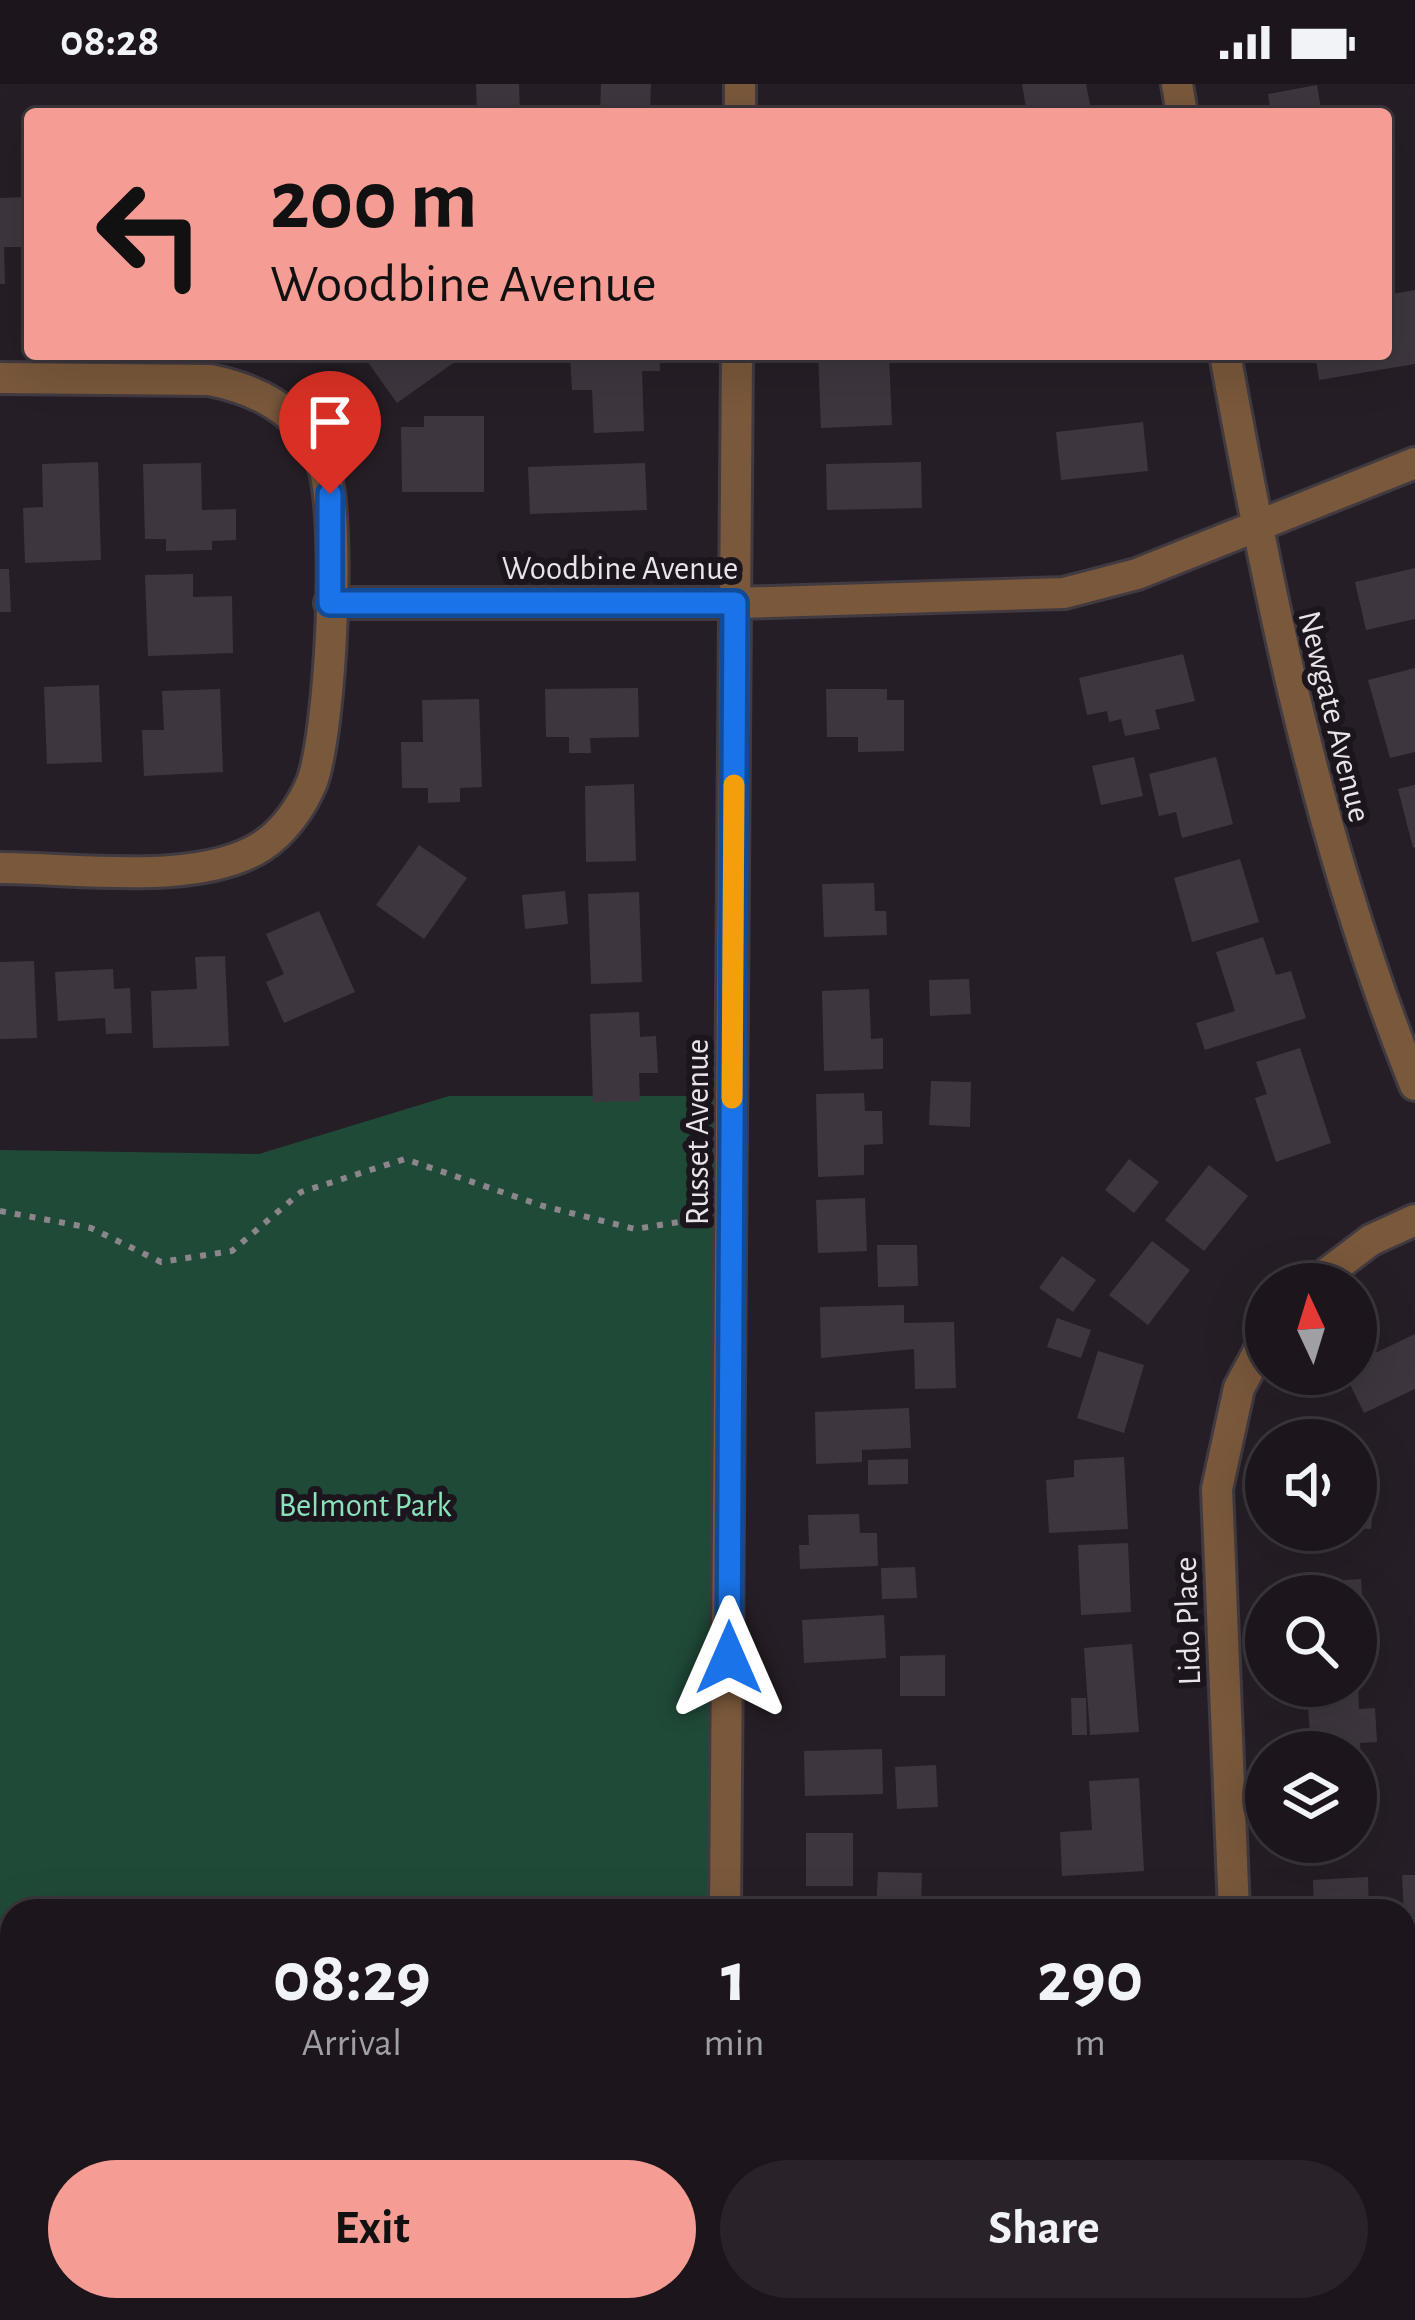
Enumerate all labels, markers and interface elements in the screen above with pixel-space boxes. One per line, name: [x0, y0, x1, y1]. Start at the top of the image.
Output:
text: 08:28: [60, 19, 159, 64]
icon: left: [72, 156, 228, 312]
text: 200 m: [270, 160, 478, 244]
text: Woodbine Avenue: [270, 258, 657, 312]
pin: [279, 371, 381, 494]
icon: arrive: [297, 389, 363, 455]
street label: Woodbine Avenue: [502, 553, 738, 586]
street label: Newgate Avenue: [1291, 608, 1376, 826]
street label: Russet Avenue: [682, 1039, 715, 1225]
north arrow: [1245, 1263, 1377, 1395]
map controls: [1245, 1263, 1377, 1863]
button: sound: [1245, 1419, 1377, 1551]
park label: Belmont Park: [279, 1490, 452, 1523]
street label: Lido Place: [1170, 1556, 1207, 1686]
button: search: [1245, 1575, 1377, 1707]
position arrow: [666, 1595, 792, 1721]
button: layers: [1245, 1731, 1377, 1863]
text: 08:29: [273, 1942, 431, 2014]
text: 1: [721, 1942, 747, 2014]
text: 290: [1037, 1942, 1143, 2014]
text: Arrival: [302, 2024, 402, 2063]
text: min: [704, 2024, 764, 2063]
text: m: [1075, 2024, 1106, 2063]
button: Exit: [48, 2160, 696, 2298]
button: Share: [720, 2160, 1368, 2298]

